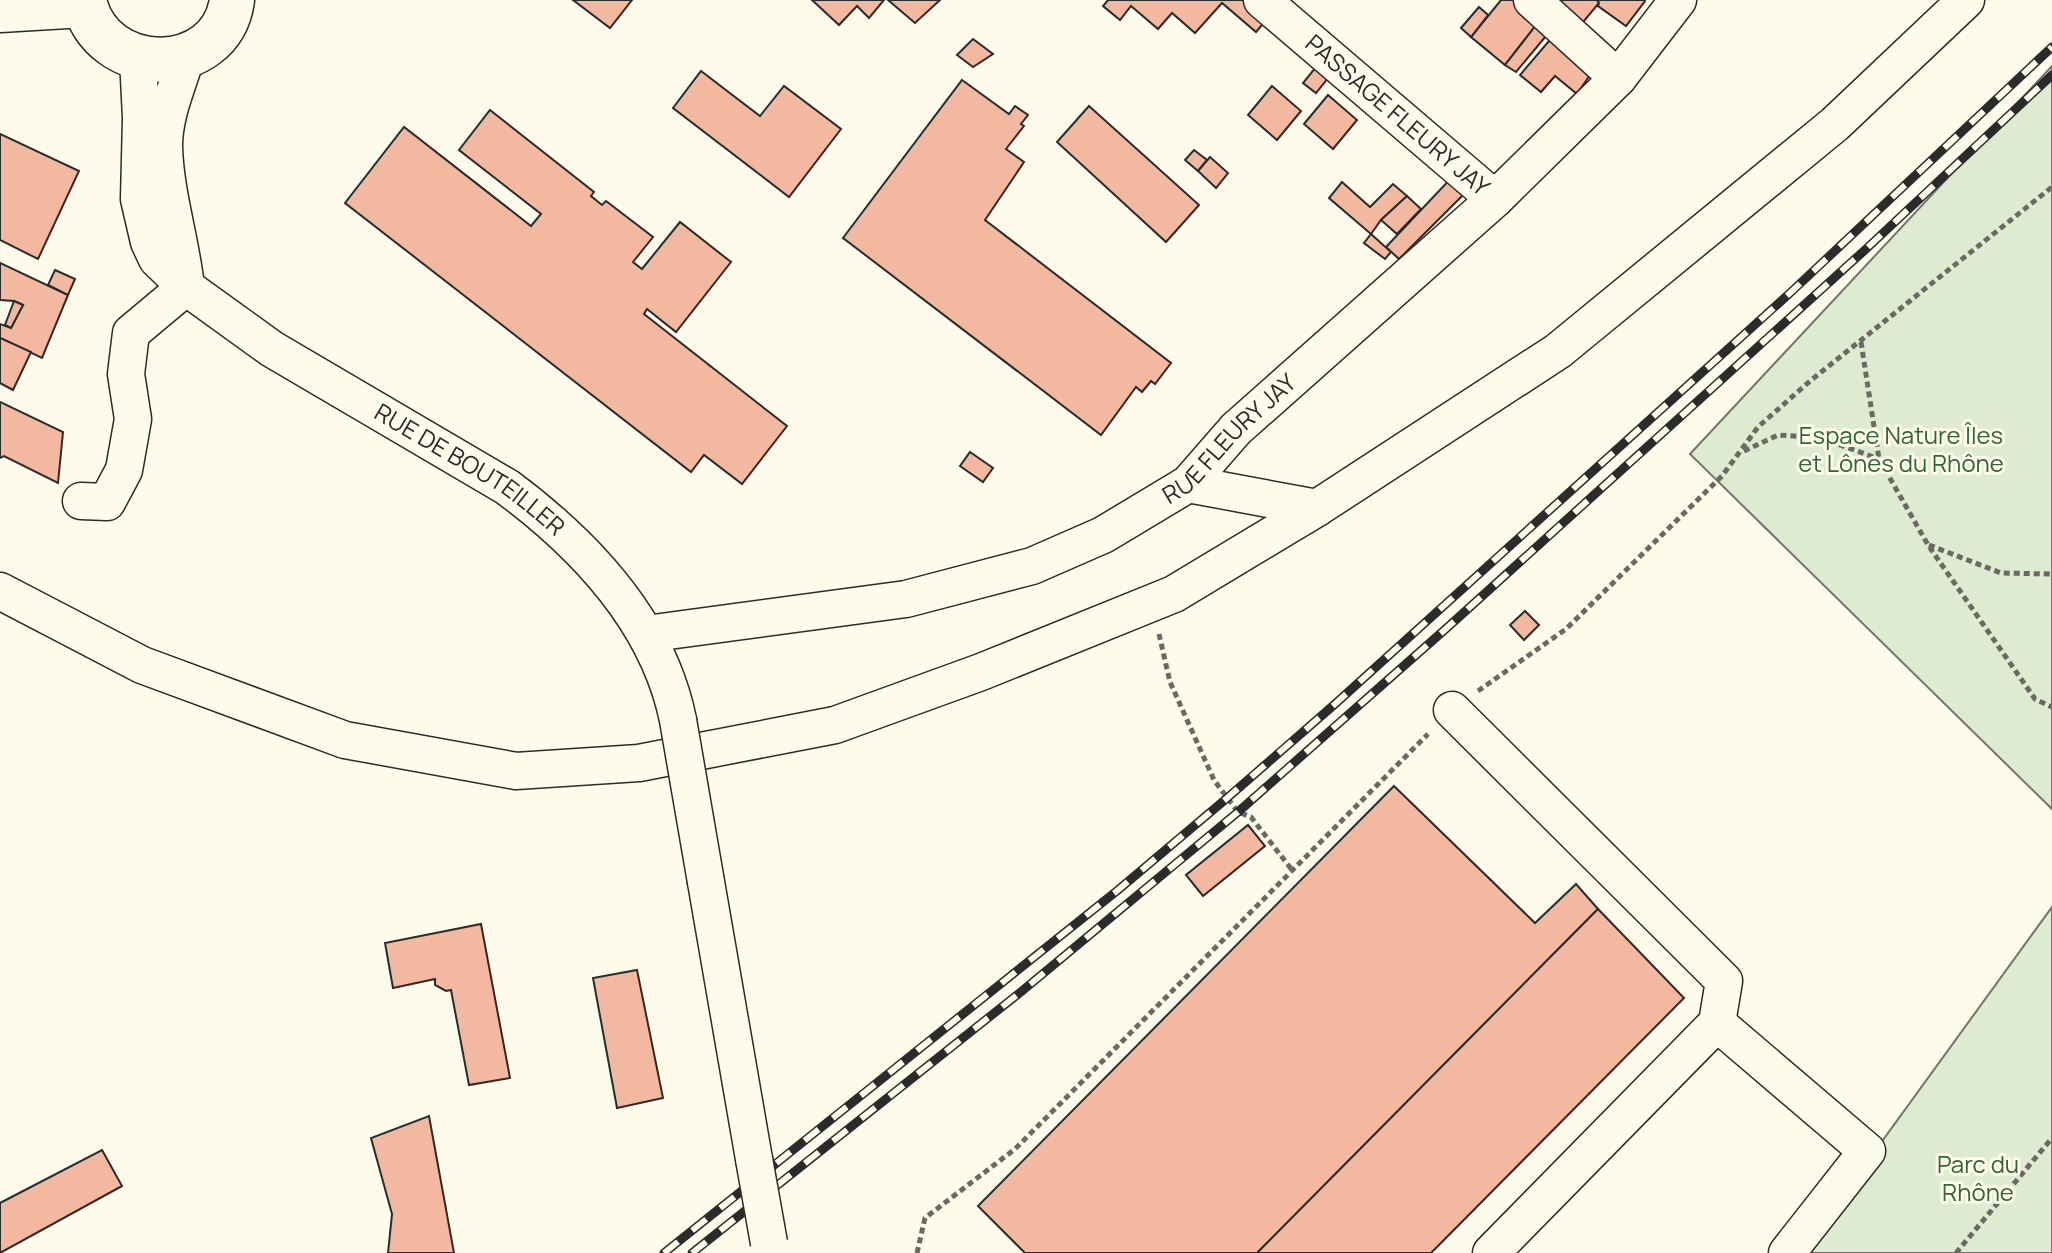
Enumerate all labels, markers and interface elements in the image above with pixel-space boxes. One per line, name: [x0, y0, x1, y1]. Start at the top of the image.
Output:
street label: PASSAGE FLEURY JAY: [1299, 26, 1498, 203]
street label: RUE FLEURY JAY: [1156, 365, 1303, 511]
street label: RUE DE BOUTEILLER: [369, 395, 573, 542]
park label: Espace Nature Îles et Lônes du Rhône: [1798, 418, 2004, 479]
park label: Parc du Rhône: [1937, 1147, 2019, 1208]

